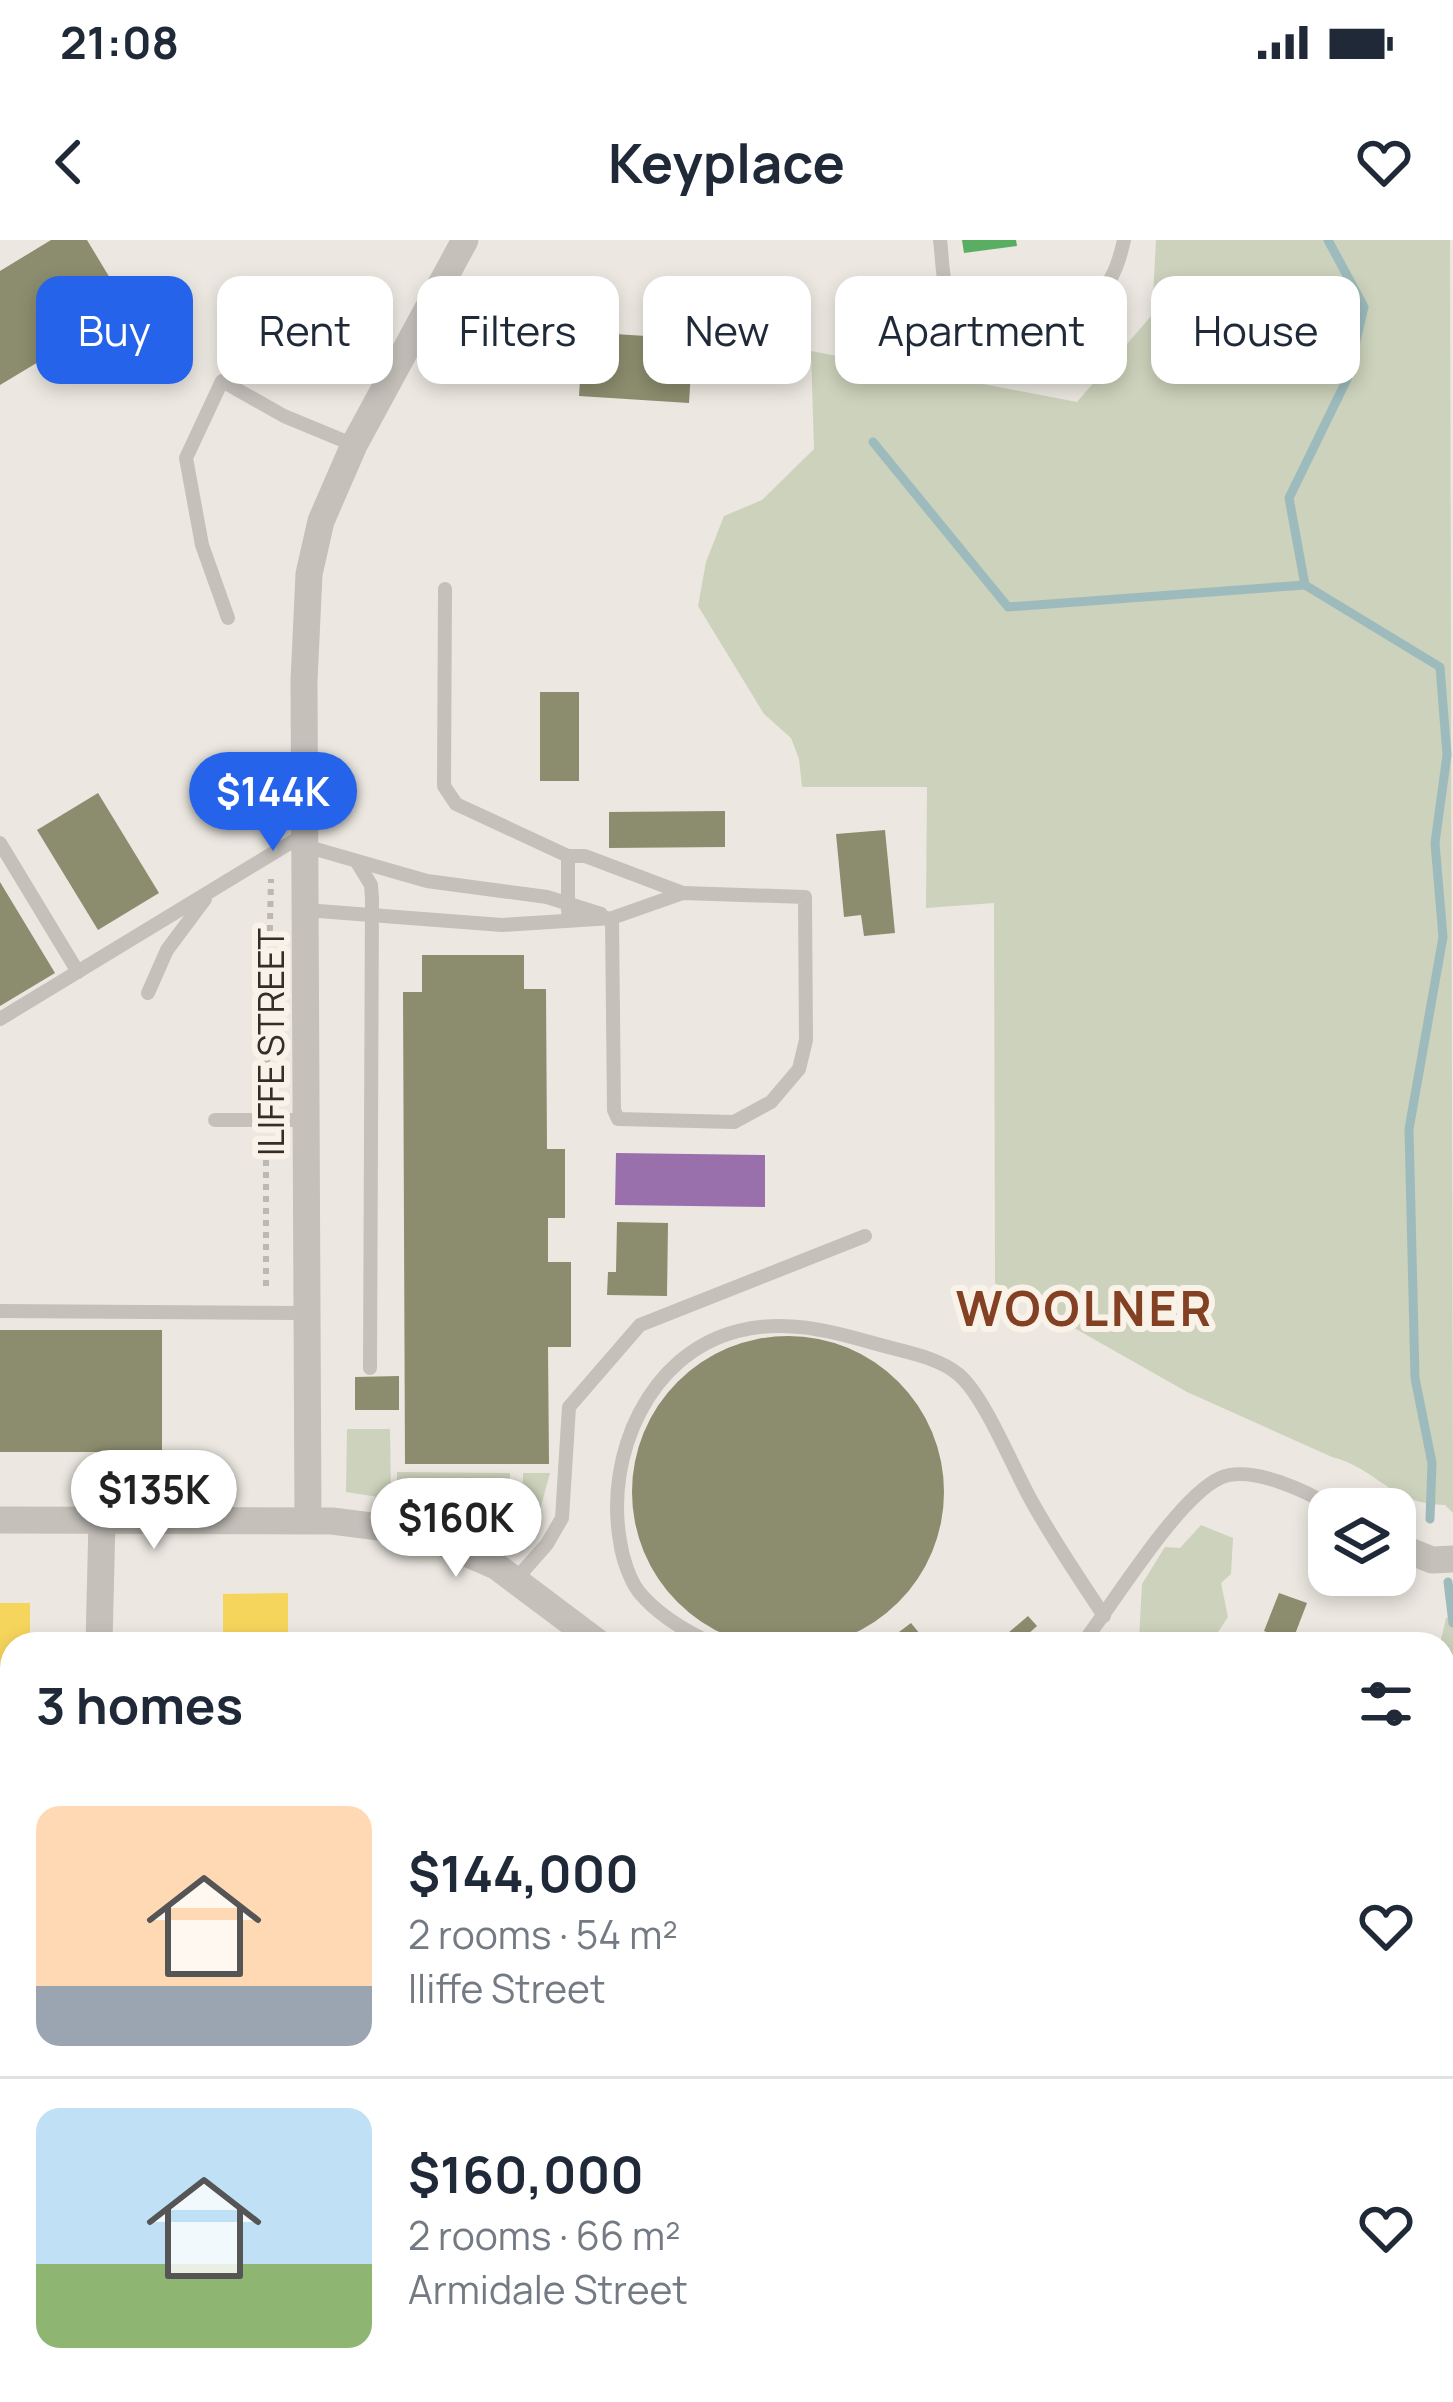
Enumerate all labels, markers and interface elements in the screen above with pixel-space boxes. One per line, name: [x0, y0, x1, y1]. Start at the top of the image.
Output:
text: 21:08: [60, 11, 179, 73]
text: Keyplace: [608, 125, 845, 199]
icon: back: [36, 129, 102, 195]
icon: heart: [1351, 129, 1417, 195]
chip: Buy: [36, 276, 193, 384]
chip: Rent: [217, 276, 393, 384]
chip: Filters: [417, 276, 619, 384]
chip: New: [643, 276, 811, 384]
chip: Apartment: [835, 276, 1127, 384]
chip: House: [1151, 276, 1360, 384]
pin: $144K: [189, 752, 357, 854]
text: $144K: [216, 764, 330, 818]
street label: ILIFFE STREET: [246, 927, 295, 1156]
district label: WOOLNER: [956, 1275, 1214, 1340]
pin: $135K: [70, 1450, 238, 1552]
text: $135K: [98, 1462, 210, 1516]
pin: $160K: [372, 1478, 540, 1580]
map controls: [1308, 1488, 1416, 1596]
button: layers: [1308, 1488, 1416, 1596]
text: $160K: [398, 1490, 514, 1544]
text: 3 homes: [36, 1670, 243, 1739]
icon: filters: [1353, 1671, 1419, 1737]
text: $144,000: [408, 1838, 639, 1907]
icon: home: [132, 1854, 276, 1998]
icon: heart: [1353, 1893, 1419, 1959]
text: 2 rooms · 54 m²: [408, 1907, 678, 1961]
text: Iliffe Street: [408, 1961, 606, 2015]
text: $160,000: [408, 2139, 644, 2208]
icon: home: [132, 2156, 276, 2300]
icon: heart: [1353, 2195, 1419, 2261]
text: 2 rooms · 66 m²: [408, 2208, 681, 2262]
text: Armidale Street: [408, 2262, 688, 2316]

